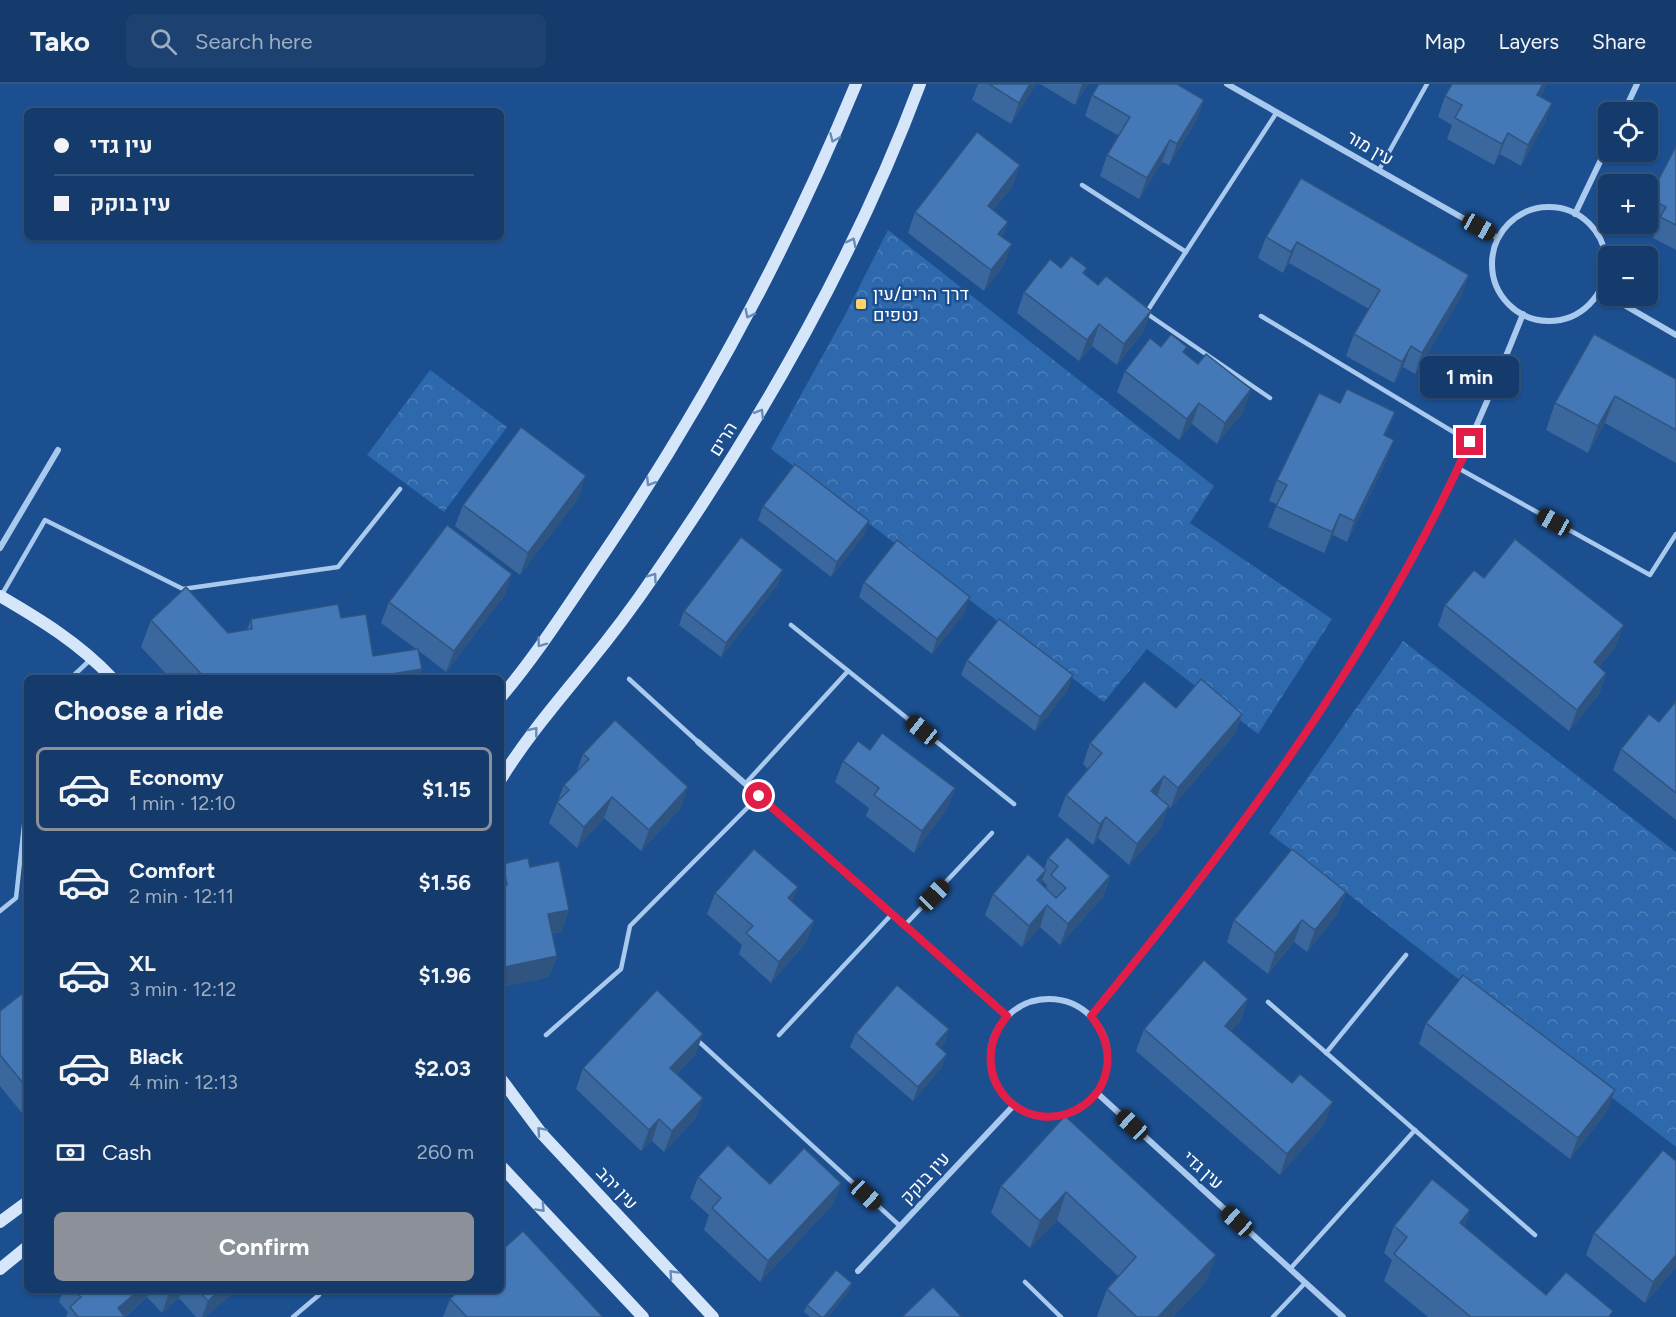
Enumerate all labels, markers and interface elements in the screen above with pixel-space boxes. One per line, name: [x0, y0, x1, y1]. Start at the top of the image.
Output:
search box: [126, 14, 546, 68]
text: Tako: [30, 24, 90, 58]
icon: search: [147, 25, 180, 58]
text: Search here: [195, 28, 313, 55]
text: Map: [1425, 29, 1465, 54]
text: Layers: [1498, 29, 1559, 54]
text: Share: [1592, 29, 1646, 54]
map controls: [1598, 102, 1658, 306]
button: locate: [1598, 102, 1658, 162]
street label: עין מור: [1342, 126, 1398, 170]
text: עין גדי: [90, 132, 153, 159]
one-way arrow: [829, 132, 841, 143]
button: +: [1598, 174, 1658, 234]
text: עין בוקק: [90, 190, 171, 217]
car: [1459, 210, 1499, 244]
one-way arrow: [844, 237, 856, 248]
button: −: [1598, 246, 1658, 306]
place label: דרך הרים/עין נטפים: [873, 283, 969, 326]
marker: דרך הרים/עין נטפים: [854, 297, 868, 311]
one-way arrow: [745, 307, 756, 318]
callout: 1 min: [1420, 355, 1520, 397]
text: 1 min: [1446, 365, 1493, 389]
one-way arrow: [752, 409, 764, 419]
street label: הרים: [704, 418, 742, 460]
route end: [1456, 428, 1483, 455]
one-way arrow: [646, 476, 658, 486]
car: [1534, 505, 1574, 539]
one-way arrow: [646, 572, 657, 583]
one-way arrow: [537, 637, 548, 648]
text: Choose a ride: [54, 694, 223, 727]
car: [902, 712, 942, 748]
one-way arrow: [527, 727, 538, 738]
icon: car: [57, 762, 111, 816]
text: Economy: [129, 764, 224, 791]
text: $1.15: [422, 776, 471, 803]
route start: [745, 782, 772, 809]
text: 1 min · 12:10: [129, 791, 236, 815]
icon: car: [57, 855, 111, 909]
text: Comfort: [129, 857, 215, 884]
text: $1.56: [419, 869, 471, 896]
car: [915, 876, 953, 914]
text: 2 min · 12:11: [129, 884, 234, 908]
icon: car: [57, 948, 111, 1002]
text: XL: [129, 950, 156, 977]
text: $1.96: [419, 962, 471, 989]
text: 3 min · 12:12: [129, 977, 237, 1001]
icon: car: [57, 1041, 111, 1095]
text: Black: [129, 1043, 183, 1070]
text: $2.03: [414, 1055, 471, 1082]
text: 4 min · 12:13: [129, 1070, 238, 1094]
car: [1113, 1106, 1151, 1144]
one-way arrow: [537, 1127, 548, 1138]
icon: cash: [54, 1136, 87, 1169]
text: Cash: [102, 1139, 152, 1166]
text: 260 m: [417, 1140, 474, 1164]
street label: עין גדי: [1178, 1146, 1228, 1194]
street label: עין בוקק: [896, 1148, 954, 1208]
street label: עין יהב: [592, 1162, 642, 1214]
car: [847, 1176, 885, 1214]
one-way arrow: [534, 1201, 545, 1212]
car: [1218, 1202, 1256, 1240]
button: Confirm: [54, 1212, 474, 1281]
one-way arrow: [670, 1271, 681, 1282]

